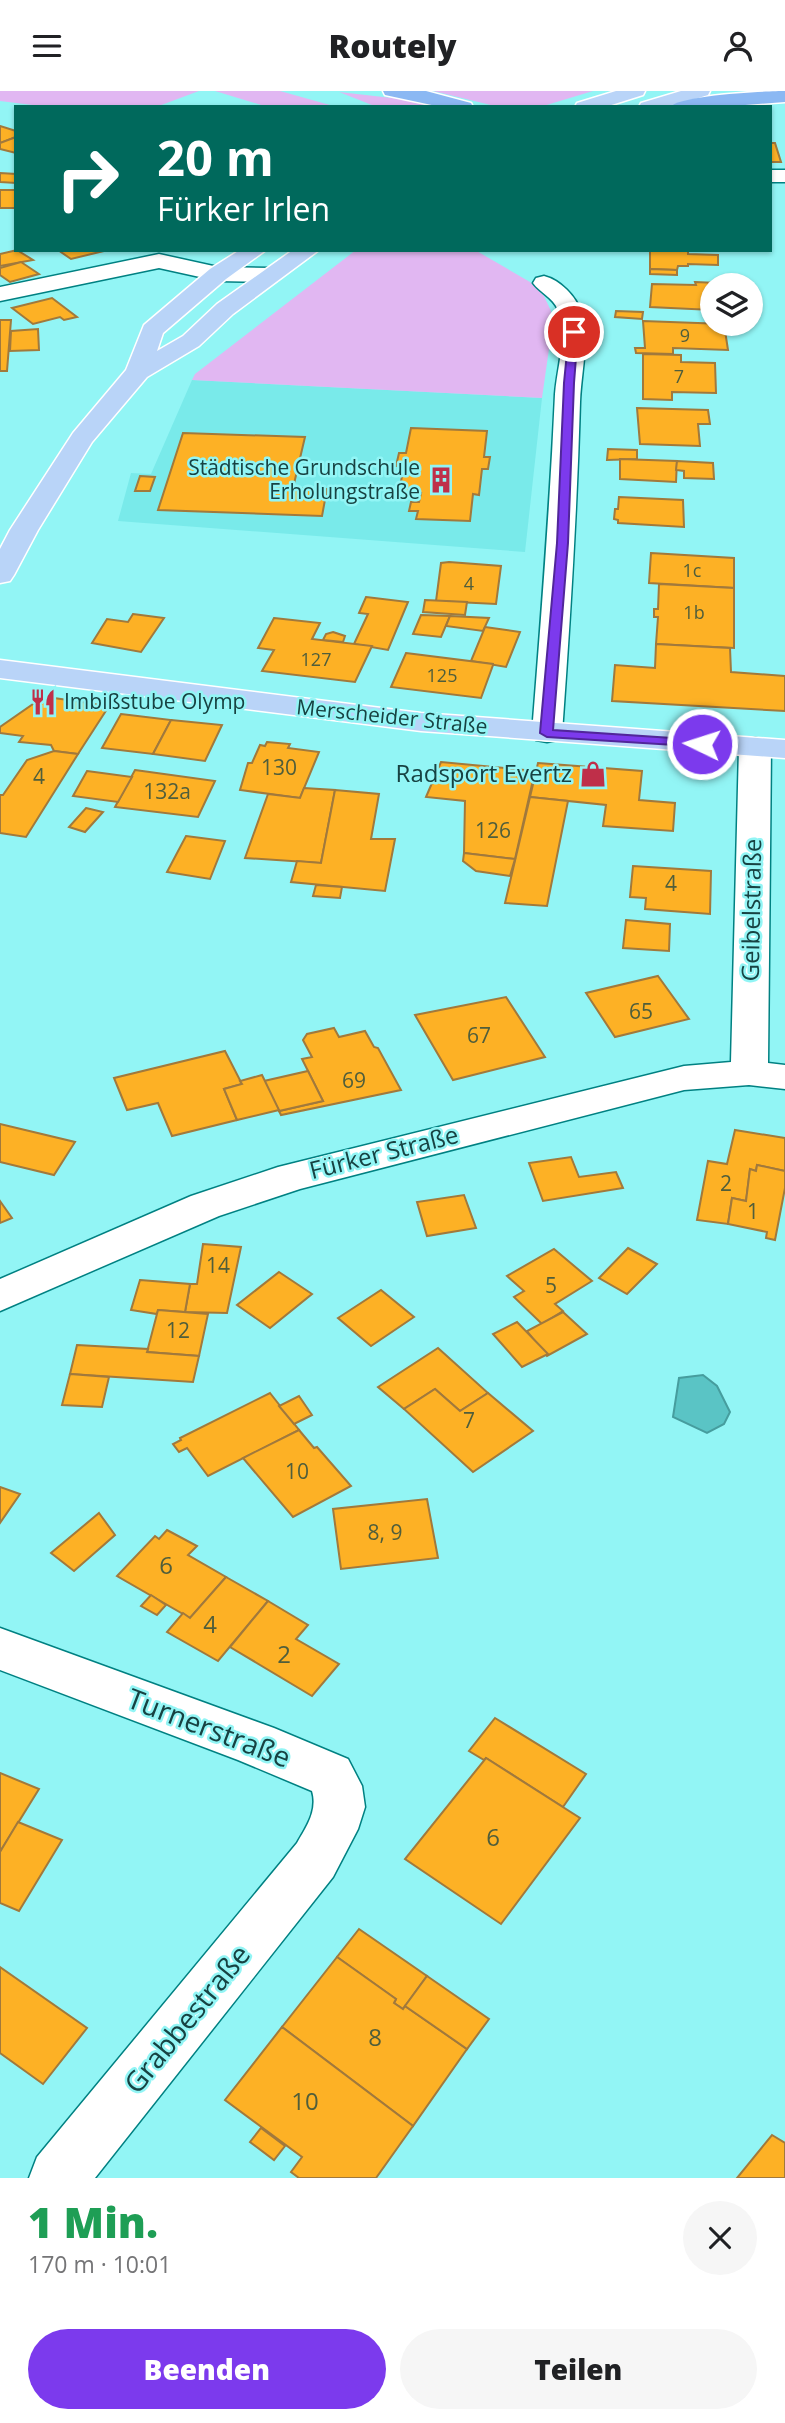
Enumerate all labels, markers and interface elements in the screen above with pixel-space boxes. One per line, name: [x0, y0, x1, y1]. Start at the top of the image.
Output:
text: Routely: [329, 24, 456, 67]
icon: menu: [28, 27, 66, 65]
icon: person: [719, 27, 757, 65]
text: 20 m: [157, 124, 274, 190]
icon: right: [42, 133, 133, 224]
text: Fürker Irlen: [157, 187, 330, 230]
map controls: [700, 273, 763, 336]
button: layers: [700, 273, 763, 336]
pin: [544, 302, 604, 362]
icon: arrive: [555, 313, 593, 351]
house number: 9: [680, 323, 690, 347]
house number: 7: [674, 364, 684, 388]
place label: Städtische Grundschule Erholungstraße: [188, 453, 420, 505]
building icon: Städtische Grundschule Erholungstraße: [426, 465, 456, 495]
house number: 1c: [683, 558, 702, 582]
house number: 4: [464, 571, 474, 595]
house number: 1b: [683, 600, 705, 624]
house number: 127: [301, 647, 331, 671]
house number: 125: [427, 663, 457, 687]
restaurant icon: Imbißstube Olymp: [28, 687, 58, 717]
place label: Imbißstube Olymp: [64, 687, 245, 715]
street label: Merscheider Straße: [295, 692, 489, 740]
position arrow: [665, 707, 739, 781]
house number: 130: [261, 753, 297, 781]
place label: Radsport Evertz: [396, 756, 572, 789]
shop icon: Radsport Evertz: [578, 759, 608, 789]
house number: 4: [33, 762, 45, 790]
house number: 132a: [143, 777, 191, 805]
house number: 126: [475, 816, 511, 844]
street label: Geibelstraße: [733, 838, 768, 982]
house number: 4: [665, 869, 677, 897]
house number: 65: [629, 997, 653, 1025]
house number: 67: [467, 1021, 491, 1049]
house number: 69: [342, 1066, 366, 1094]
street label: Fürker Straße: [306, 1117, 462, 1186]
house number: 2: [720, 1169, 732, 1197]
house number: 1: [747, 1197, 759, 1225]
house number: 14: [206, 1251, 230, 1279]
house number: 5: [545, 1271, 557, 1299]
house number: 12: [166, 1316, 190, 1344]
house number: 7: [463, 1406, 475, 1434]
house number: 10: [285, 1457, 309, 1485]
house number: 8, 9: [368, 1518, 402, 1546]
house number: 6: [159, 1548, 173, 1581]
house number: 4: [203, 1607, 217, 1640]
house number: 2: [277, 1637, 291, 1670]
street label: Turnerstraße: [122, 1679, 296, 1776]
house number: 6: [486, 1820, 500, 1853]
street label: Grabbestraße: [115, 1936, 258, 2101]
house number: 8: [368, 2020, 382, 2053]
house number: 10: [291, 2084, 319, 2117]
text: 1 Min.: [28, 2193, 158, 2250]
button: close: [683, 2201, 757, 2275]
text: 170 m · 10:01: [28, 2248, 171, 2280]
button: Beenden: [28, 2329, 386, 2409]
button: Teilen: [400, 2329, 757, 2409]

